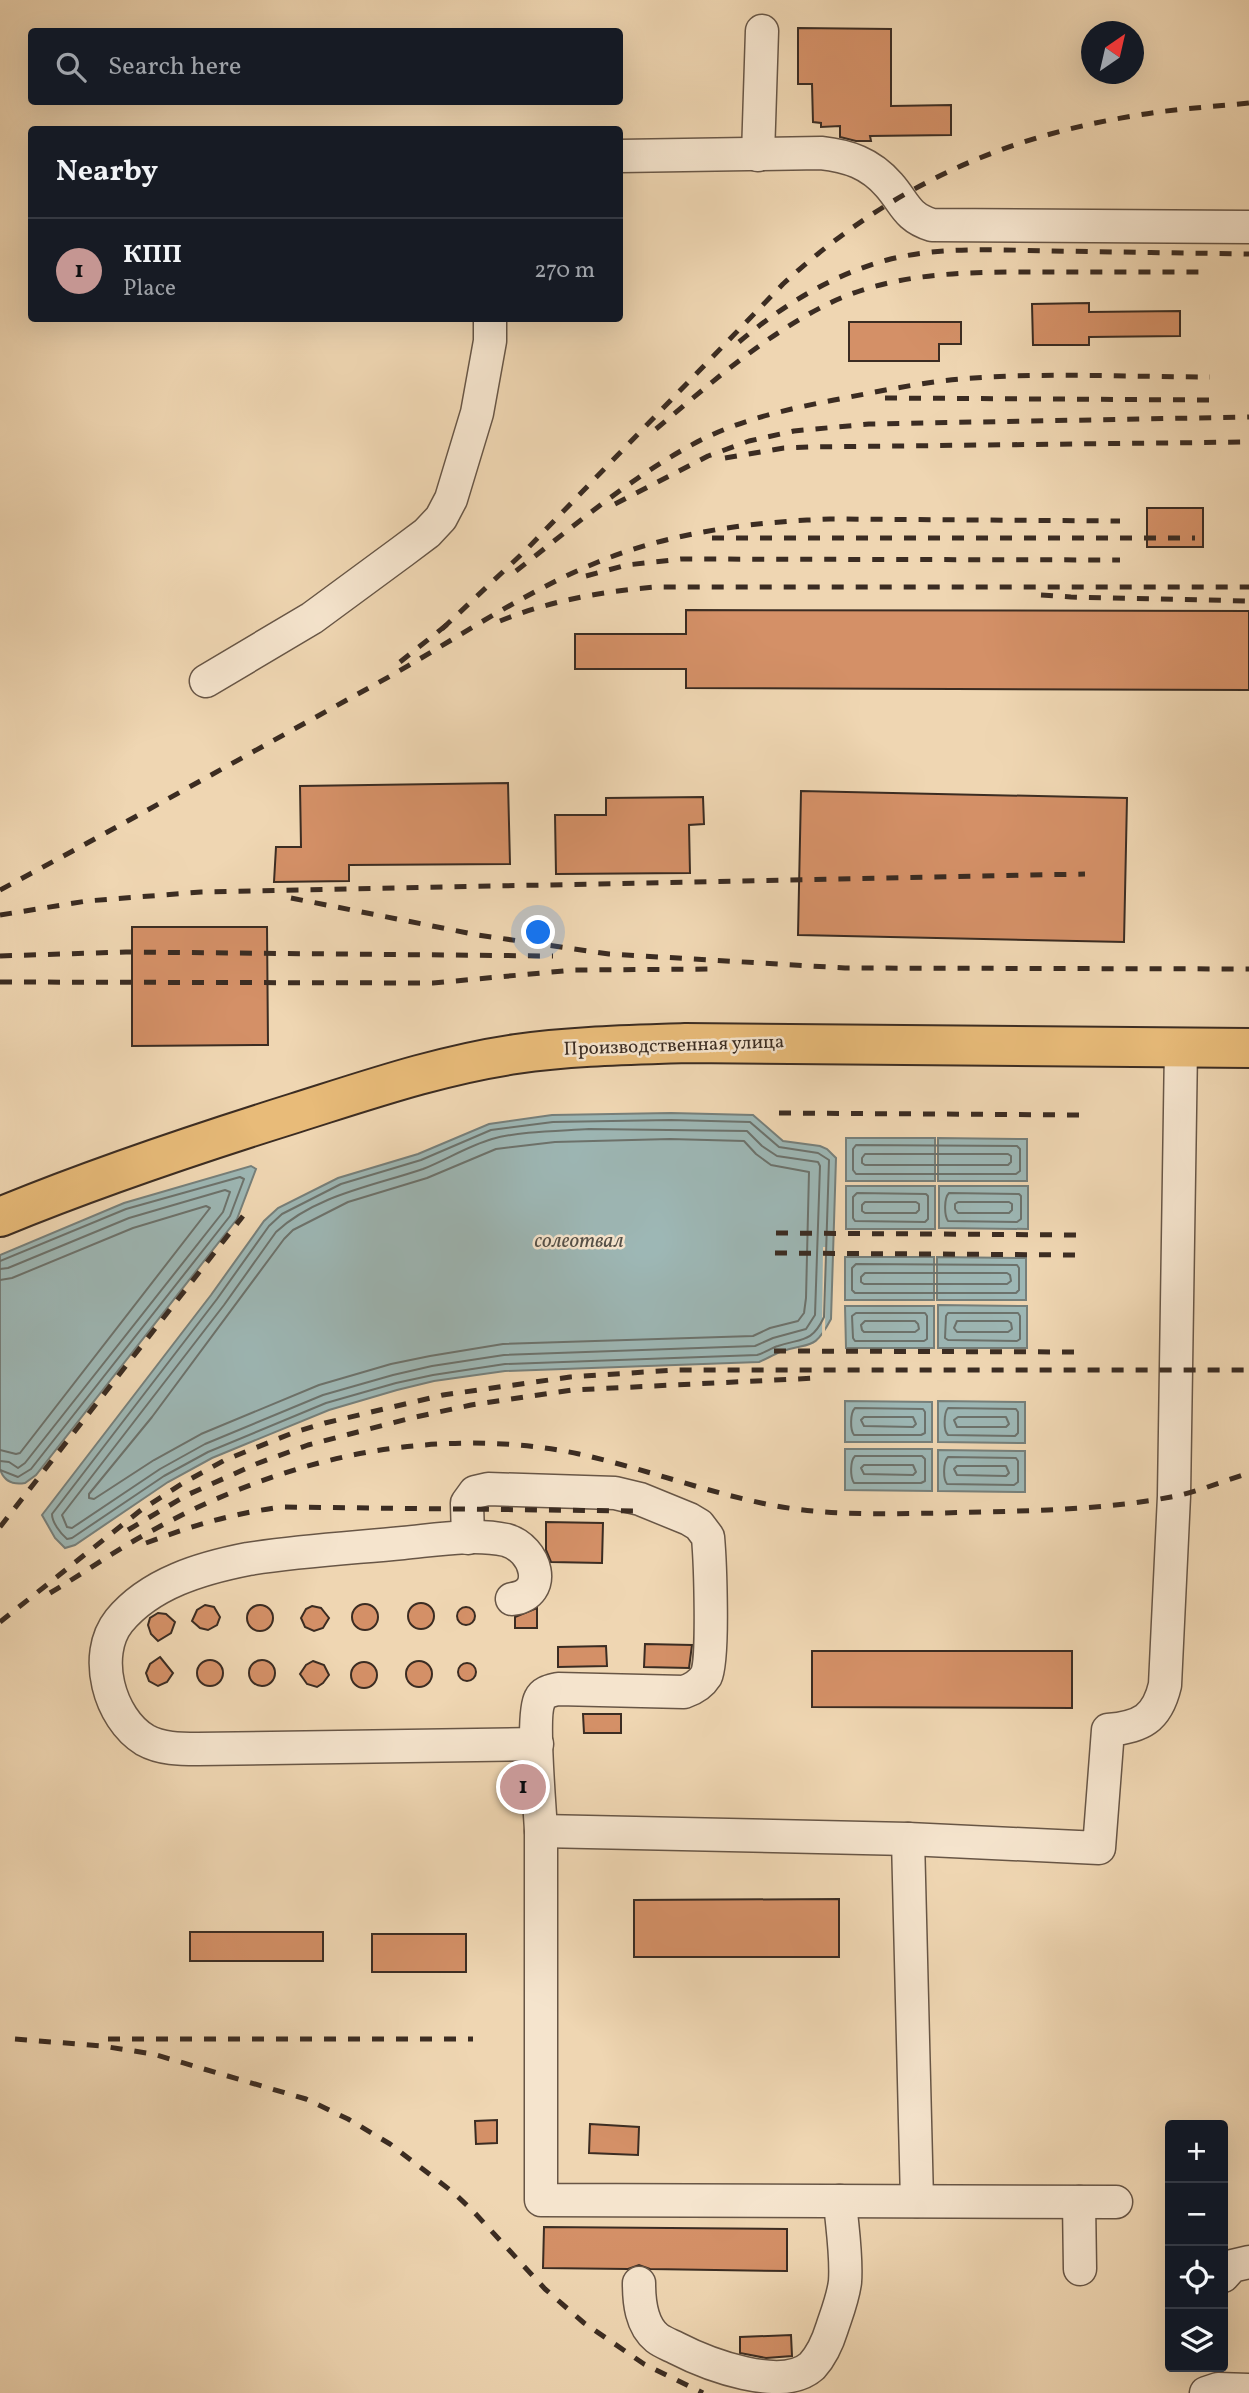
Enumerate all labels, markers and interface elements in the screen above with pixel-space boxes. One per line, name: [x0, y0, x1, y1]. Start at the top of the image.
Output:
north arrow: [1081, 21, 1144, 84]
search box: [28, 28, 623, 105]
icon: search: [52, 48, 90, 86]
text: Search here: [108, 49, 241, 85]
text: Nearby: [56, 151, 158, 193]
text: КПП: [123, 237, 182, 273]
text: 1: [74, 255, 84, 287]
text: 270 m: [534, 255, 595, 287]
text: Place: [123, 273, 176, 305]
your location: [521, 915, 555, 949]
street label: Производственная улица: [563, 1029, 785, 1063]
water label: солеотвал: [534, 1227, 624, 1256]
pin: 1: [500, 1761, 546, 1813]
map controls: [1165, 2120, 1228, 2372]
button: +: [1165, 2120, 1228, 2183]
button: −: [1165, 2183, 1228, 2246]
button: locate: [1165, 2246, 1228, 2309]
button: layers: [1165, 2309, 1228, 2372]

